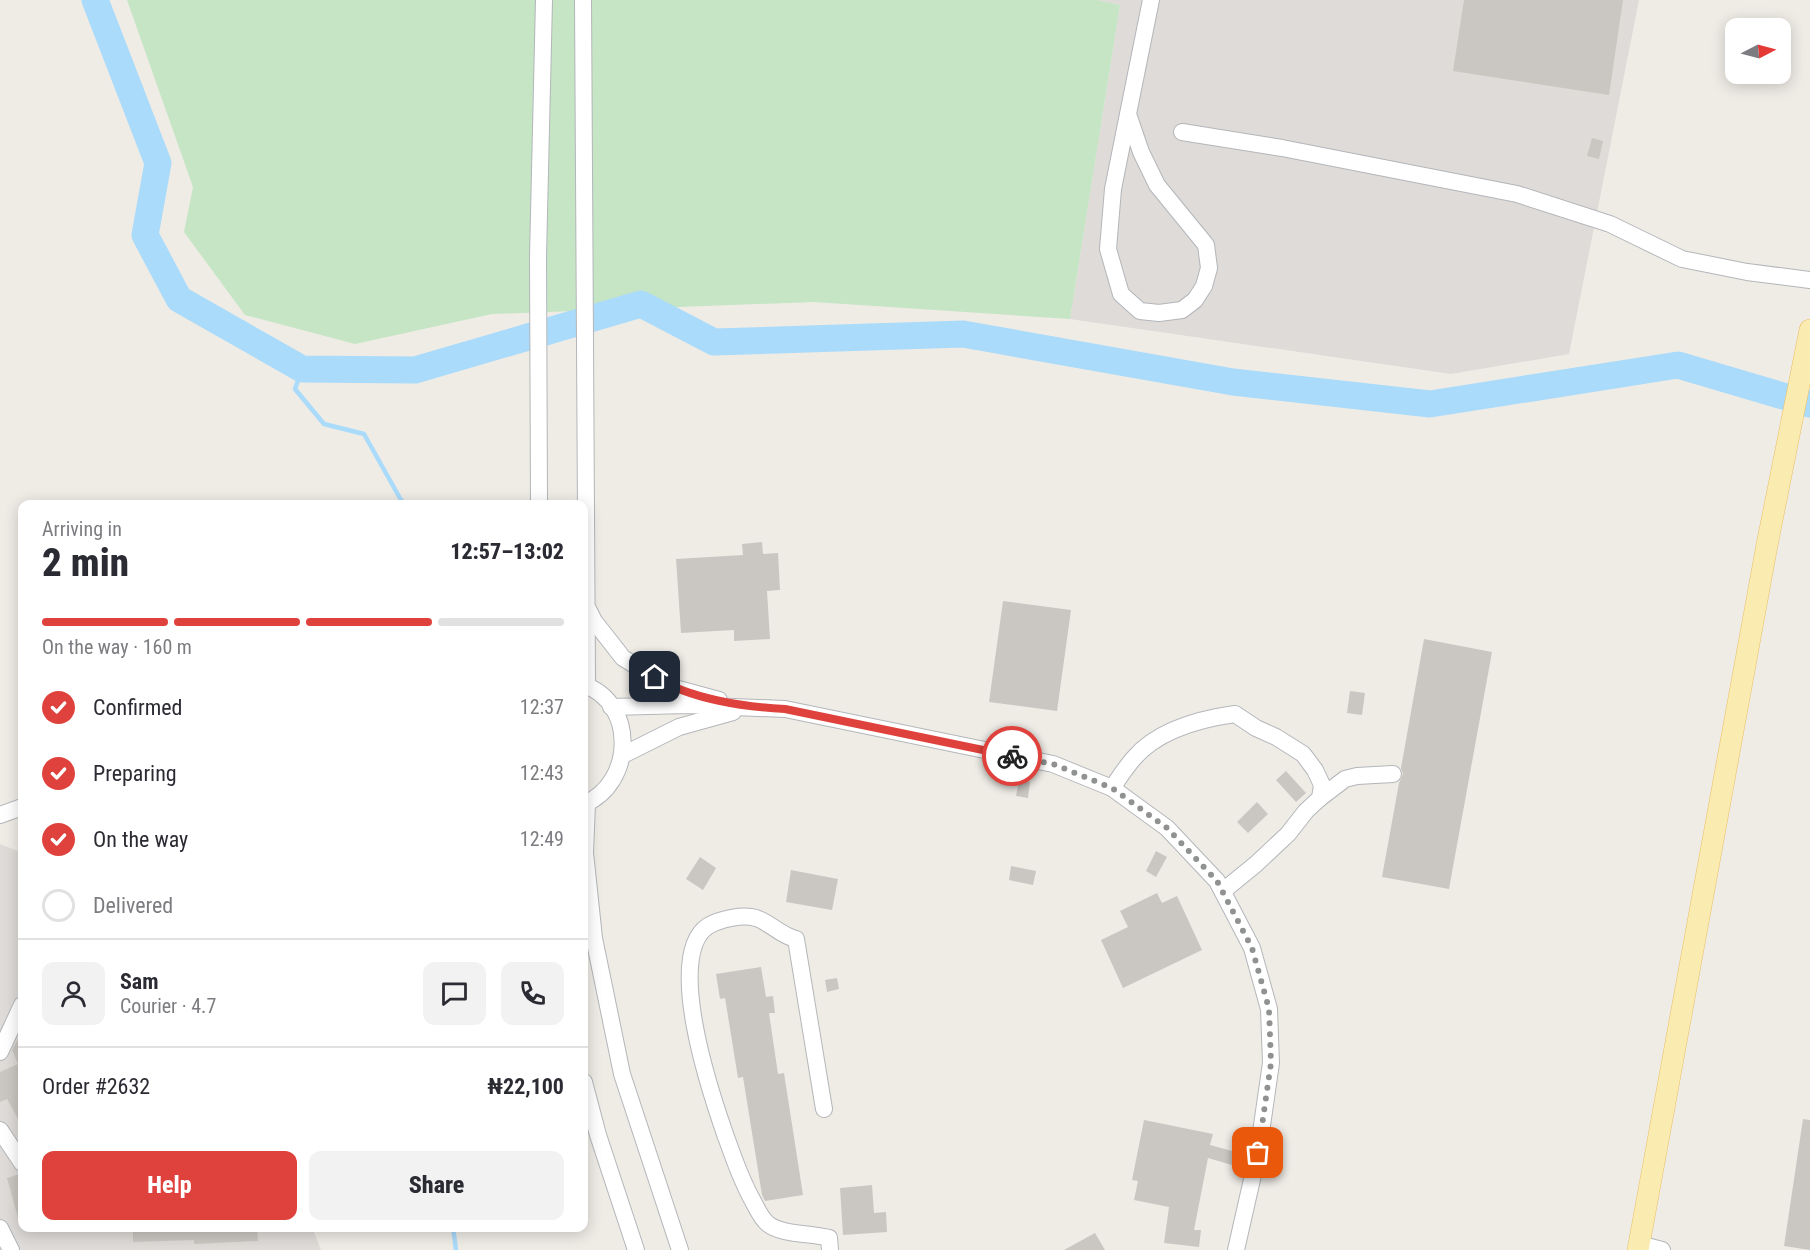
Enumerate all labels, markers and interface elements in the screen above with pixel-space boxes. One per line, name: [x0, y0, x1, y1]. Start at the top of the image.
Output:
north arrow: [1725, 18, 1791, 84]
map controls: [1725, 18, 1791, 84]
text: Arriving in: [42, 517, 122, 541]
text: 12:57–13:02: [450, 539, 564, 564]
text: 2 min: [42, 540, 129, 586]
text: On the way · 160 m: [42, 635, 192, 659]
pin: [629, 651, 680, 702]
icon: home: [638, 660, 671, 693]
icon: check: [42, 691, 75, 724]
text: Confirmed: [93, 695, 182, 720]
text: 12:37: [520, 695, 564, 719]
courier: [982, 726, 1042, 786]
icon: bike: [996, 740, 1029, 773]
icon: check: [42, 757, 75, 790]
text: Preparing: [93, 761, 177, 786]
text: 12:43: [520, 761, 564, 785]
icon: check: [42, 823, 75, 856]
text: On the way: [93, 827, 188, 852]
text: 12:49: [520, 827, 564, 851]
text: Delivered: [93, 893, 173, 918]
button: person: [42, 962, 105, 1025]
button: chat: [423, 962, 486, 1025]
button: phone: [501, 962, 564, 1025]
text: Sam: [120, 969, 159, 994]
text: Courier · 4.7: [120, 994, 216, 1018]
text: Order #2632: [42, 1074, 150, 1099]
text: ₦22,100: [487, 1074, 564, 1099]
pin: [1232, 1127, 1283, 1178]
icon: bag: [1241, 1136, 1274, 1169]
button: Help: [42, 1151, 297, 1220]
button: Share: [309, 1151, 564, 1220]

